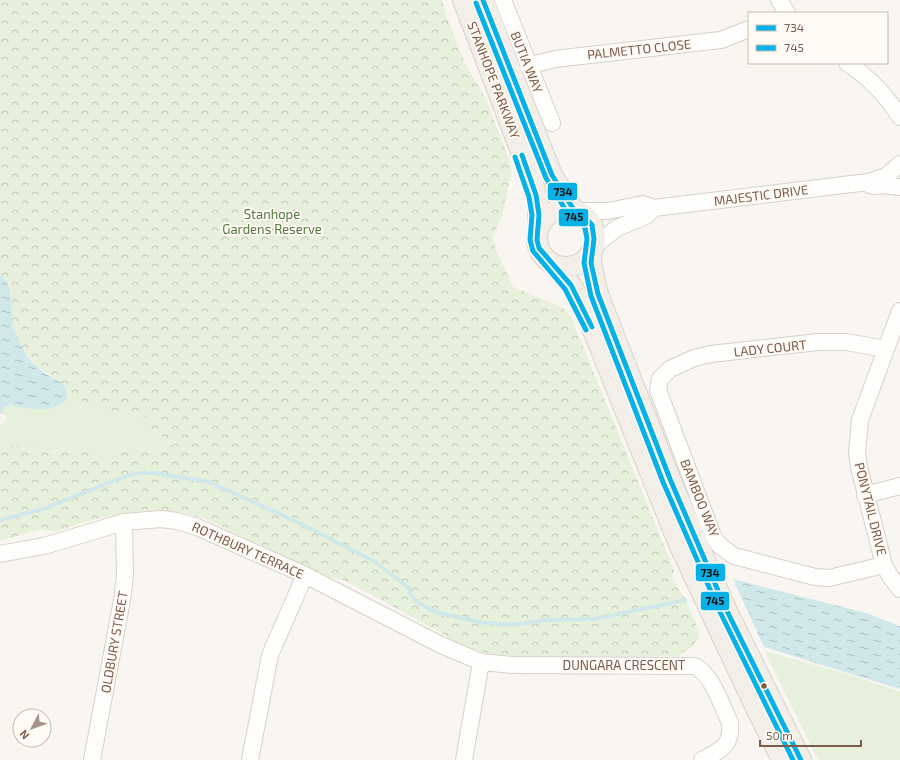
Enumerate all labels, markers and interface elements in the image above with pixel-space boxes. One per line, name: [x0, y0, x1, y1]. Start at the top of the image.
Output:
legend: [748, 12, 888, 64]
street label: STANHOPE PARKWAY: [464, 19, 524, 141]
text: 734: [784, 20, 804, 34]
street label: BUTIA WAY: [507, 29, 547, 96]
street label: PALMETTO CLOSE: [586, 36, 692, 62]
text: 745: [784, 40, 804, 54]
street label: MAJESTIC DRIVE: [713, 181, 809, 209]
line badge: 734: [547, 182, 578, 201]
text: 734: [553, 185, 573, 198]
park label: Stanhope Gardens Reserve: [222, 206, 322, 237]
line badge: 745: [558, 208, 589, 227]
text: 745: [565, 210, 583, 223]
street label: LADY COURT: [733, 336, 808, 360]
street label: BAMBOO WAY: [677, 457, 723, 540]
street label: PONYTAIL DRIVE: [852, 461, 890, 557]
street label: ROTHBURY TERRACE: [190, 518, 306, 582]
line badge: 734: [695, 563, 726, 582]
text: 734: [700, 566, 720, 579]
street label: OLDBURY STREET: [97, 589, 131, 694]
line badge: 745: [700, 591, 730, 611]
text: 745: [706, 594, 724, 607]
street label: DUNGARA CRESCENT: [563, 657, 686, 673]
unlabelled marker: [759, 681, 769, 691]
north arrow: [12, 708, 52, 748]
scale bar: [760, 722, 861, 748]
text: N: [17, 728, 32, 742]
text: 50 m: [766, 728, 793, 742]

